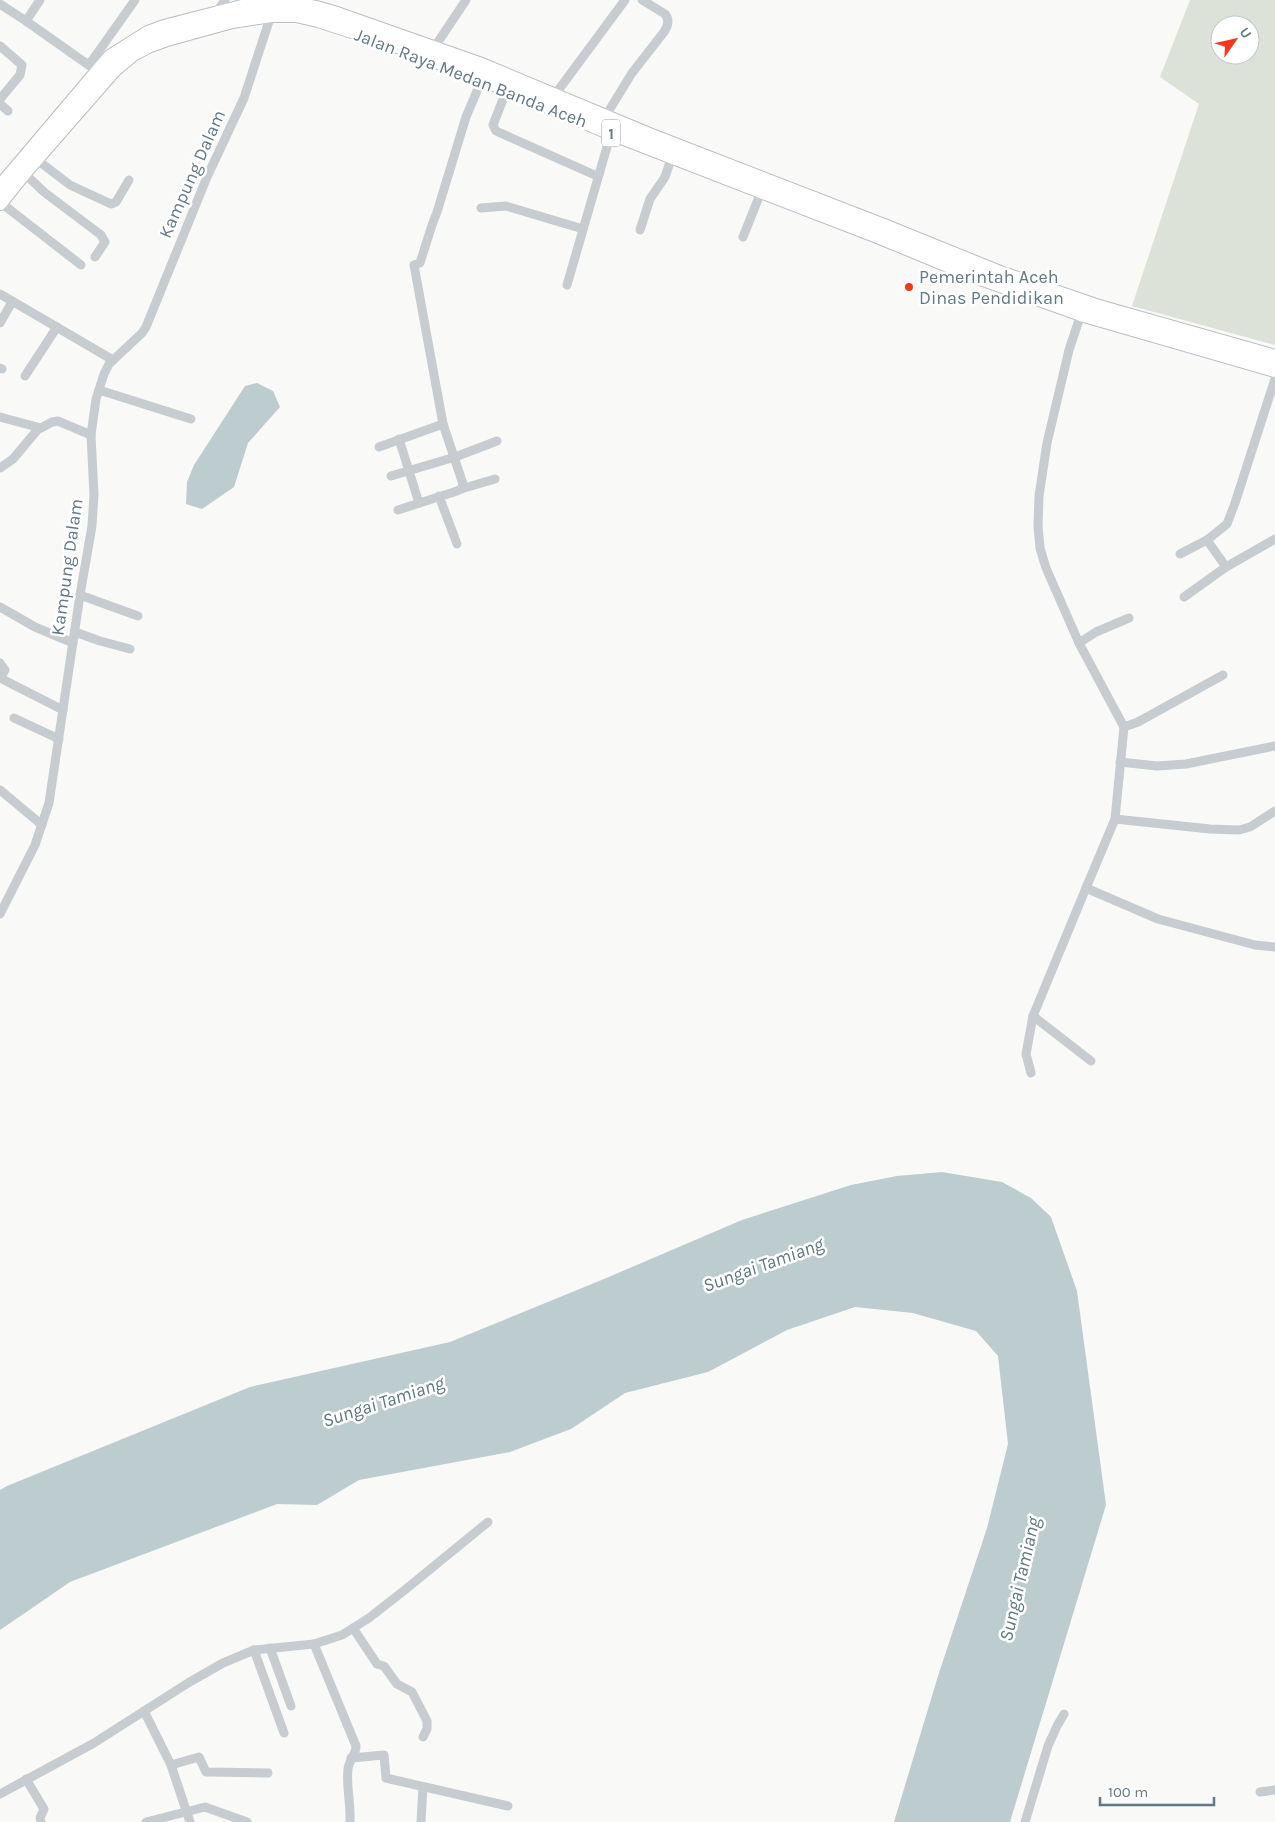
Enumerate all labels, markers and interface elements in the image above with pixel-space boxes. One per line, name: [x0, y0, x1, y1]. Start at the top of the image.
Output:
north arrow: [1210, 15, 1260, 65]
street label: Jalan Raya Medan Banda Aceh: [352, 23, 590, 133]
text: U: [1236, 24, 1255, 42]
street label: Kampung Dalam: [154, 106, 230, 242]
road number: 1: [602, 120, 620, 146]
place label: Pemerintah Aceh Dinas Pendidikan: [919, 266, 1064, 309]
marker: Pemerintah Aceh Dinas Pendidikan: [903, 281, 915, 293]
street label: Kampung Dalam: [47, 497, 87, 637]
water label: Sungai Tamiang: [700, 1232, 828, 1297]
water label: Sungai Tamiang: [320, 1371, 448, 1432]
water label: Sungai Tamiang: [995, 1514, 1045, 1643]
scale bar: [1100, 1774, 1214, 1806]
text: 100 m: [1108, 1783, 1148, 1801]

